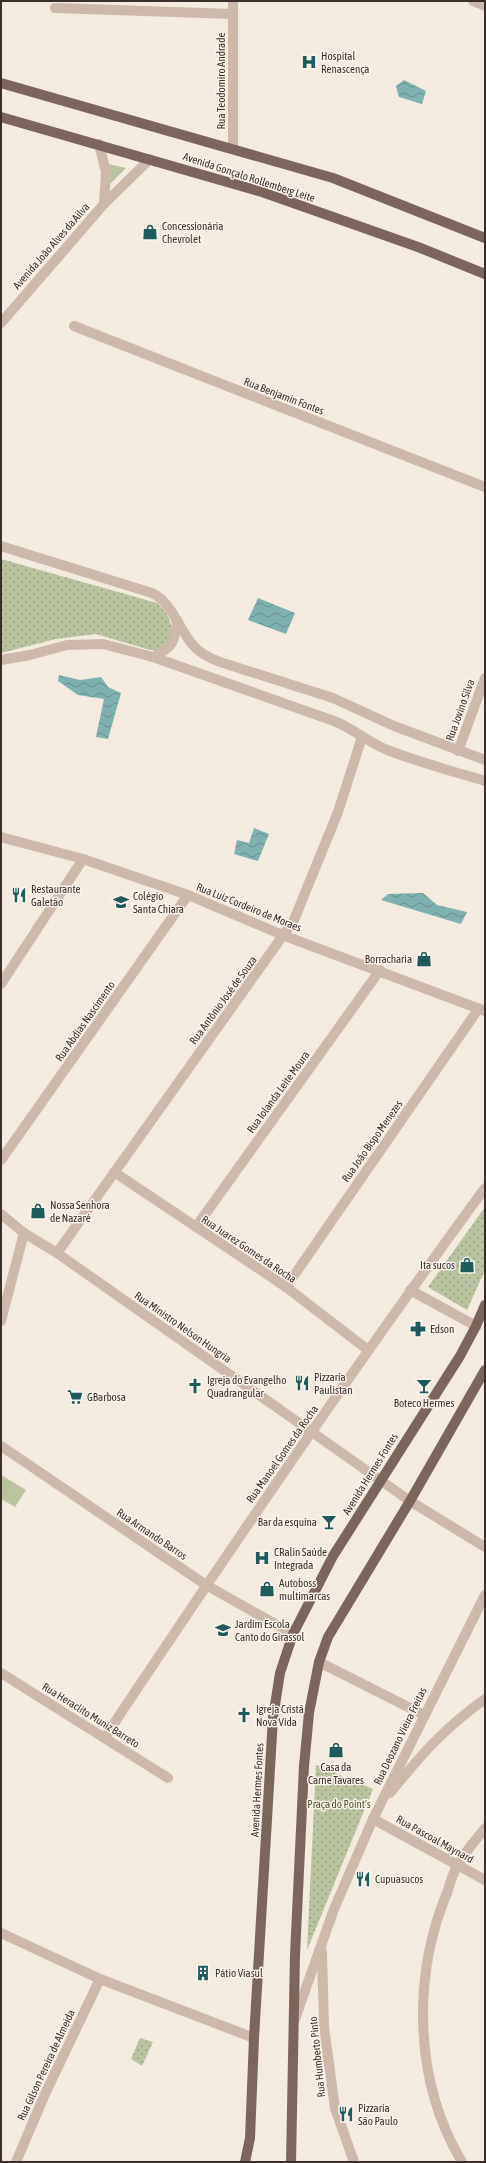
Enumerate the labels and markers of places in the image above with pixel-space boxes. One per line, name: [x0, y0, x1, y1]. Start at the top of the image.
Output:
place label: Hospital Renascença: [321, 50, 369, 75]
hospital icon: Hospital Renascença: [300, 53, 318, 71]
place label: Concessionária Chevrolet: [162, 220, 223, 245]
shop icon: Concessionária Chevrolet: [141, 223, 159, 241]
place label: Restaurante Galetão: [31, 883, 81, 908]
restaurant icon: Restaurante Galetão: [10, 886, 28, 904]
place label: Colégio Santa Chiara: [133, 890, 184, 915]
school or university icon: Colégio Santa Chiara: [112, 893, 130, 911]
shop icon: Borracharia: [415, 950, 433, 968]
place label: Borracharia: [365, 953, 412, 965]
place label: Nossa Senhora de Nazaré: [50, 1199, 110, 1224]
shop icon: Nossa Senhora de Nazaré: [29, 1202, 47, 1220]
shop icon: Ita sucos: [458, 1256, 476, 1274]
place label: Ita sucos: [420, 1259, 455, 1271]
pharmacy icon: Edson: [409, 1320, 427, 1338]
place label: Edson: [430, 1323, 454, 1335]
place label: Pizzaria Paulistan: [314, 1371, 353, 1396]
place label: Igreja do Evangelho Quadrangular: [207, 1374, 286, 1399]
restaurant icon: Pizzaria Paulistan: [293, 1374, 311, 1392]
church icon: Igreja do Evangelho Quadrangular: [186, 1377, 204, 1395]
bar icon: Boteco Hermes: [415, 1377, 433, 1395]
supermarket icon: GBarbosa: [66, 1388, 84, 1406]
place label: GBarbosa: [87, 1391, 126, 1403]
place label: Boteco Hermes: [394, 1397, 454, 1409]
bar icon: Bar da esquina: [320, 1513, 338, 1531]
place label: Bar da esquina: [258, 1516, 317, 1528]
place label: CRalin Saúde Integrada: [274, 1546, 327, 1571]
hospital icon: CRalin Saúde Integrada: [253, 1549, 271, 1567]
place label: Autoboss multimarcas: [279, 1577, 330, 1602]
shop icon: Autoboss multimarcas: [258, 1580, 276, 1598]
place label: Jardim Escola Canto do Girassol: [235, 1618, 304, 1643]
school or university icon: Jardim Escola Canto do Girassol: [214, 1621, 232, 1639]
place label: Igreja Cristã Nova Vida: [256, 1703, 304, 1728]
church icon: Igreja Cristã Nova Vida: [235, 1706, 253, 1724]
shop icon: Casa da Carne Tavares: [327, 1741, 345, 1759]
place label: Casa da Carne Tavares: [308, 1761, 364, 1786]
restaurant icon: Cupuasucos: [354, 1870, 372, 1888]
place label: Cupuasucos: [375, 1873, 423, 1885]
building icon: Pátio Viasul: [194, 1964, 212, 1982]
place label: Pátio Viasul: [215, 1967, 263, 1979]
place label: Pizzaria São Paulo: [358, 2102, 398, 2127]
restaurant icon: Pizzaria São Paulo: [337, 2105, 355, 2123]

